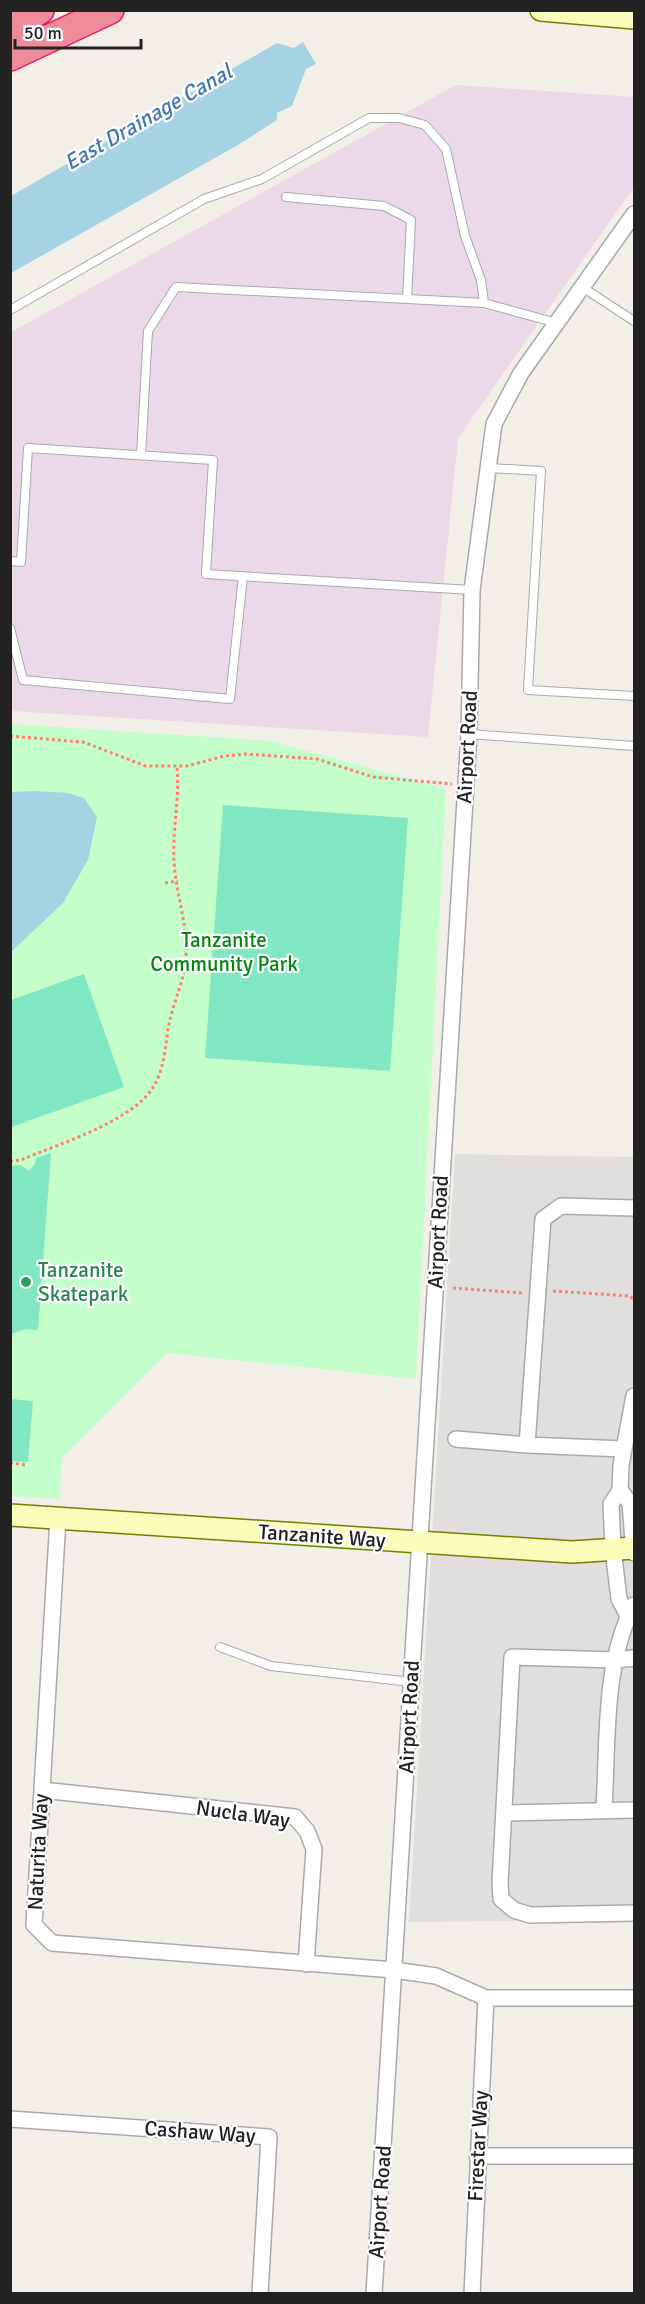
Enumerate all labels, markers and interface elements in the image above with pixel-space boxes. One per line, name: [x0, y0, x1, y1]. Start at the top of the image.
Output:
scale bar: [15, 12, 141, 50]
text: 50 m: [24, 22, 62, 44]
water label: East Drainage Canal: [59, 57, 238, 176]
street label: Airport Road: [451, 690, 483, 804]
park label: Tanzanite Community Park: [150, 927, 298, 977]
street label: Airport Road: [422, 1175, 454, 1289]
place label: Tanzanite Skatepark: [38, 1257, 129, 1307]
marker: Tanzanite Skatepark: [19, 1275, 33, 1289]
street label: Tanzanite Way: [257, 1519, 387, 1553]
street label: Airport Road: [393, 1660, 425, 1774]
street label: Naturita Way: [22, 1793, 54, 1911]
street label: Nucla Way: [194, 1795, 292, 1833]
street label: Firestar Way: [462, 2090, 494, 2202]
street label: Cashaw Way: [144, 2115, 257, 2149]
street label: Airport Road: [363, 2145, 397, 2259]

